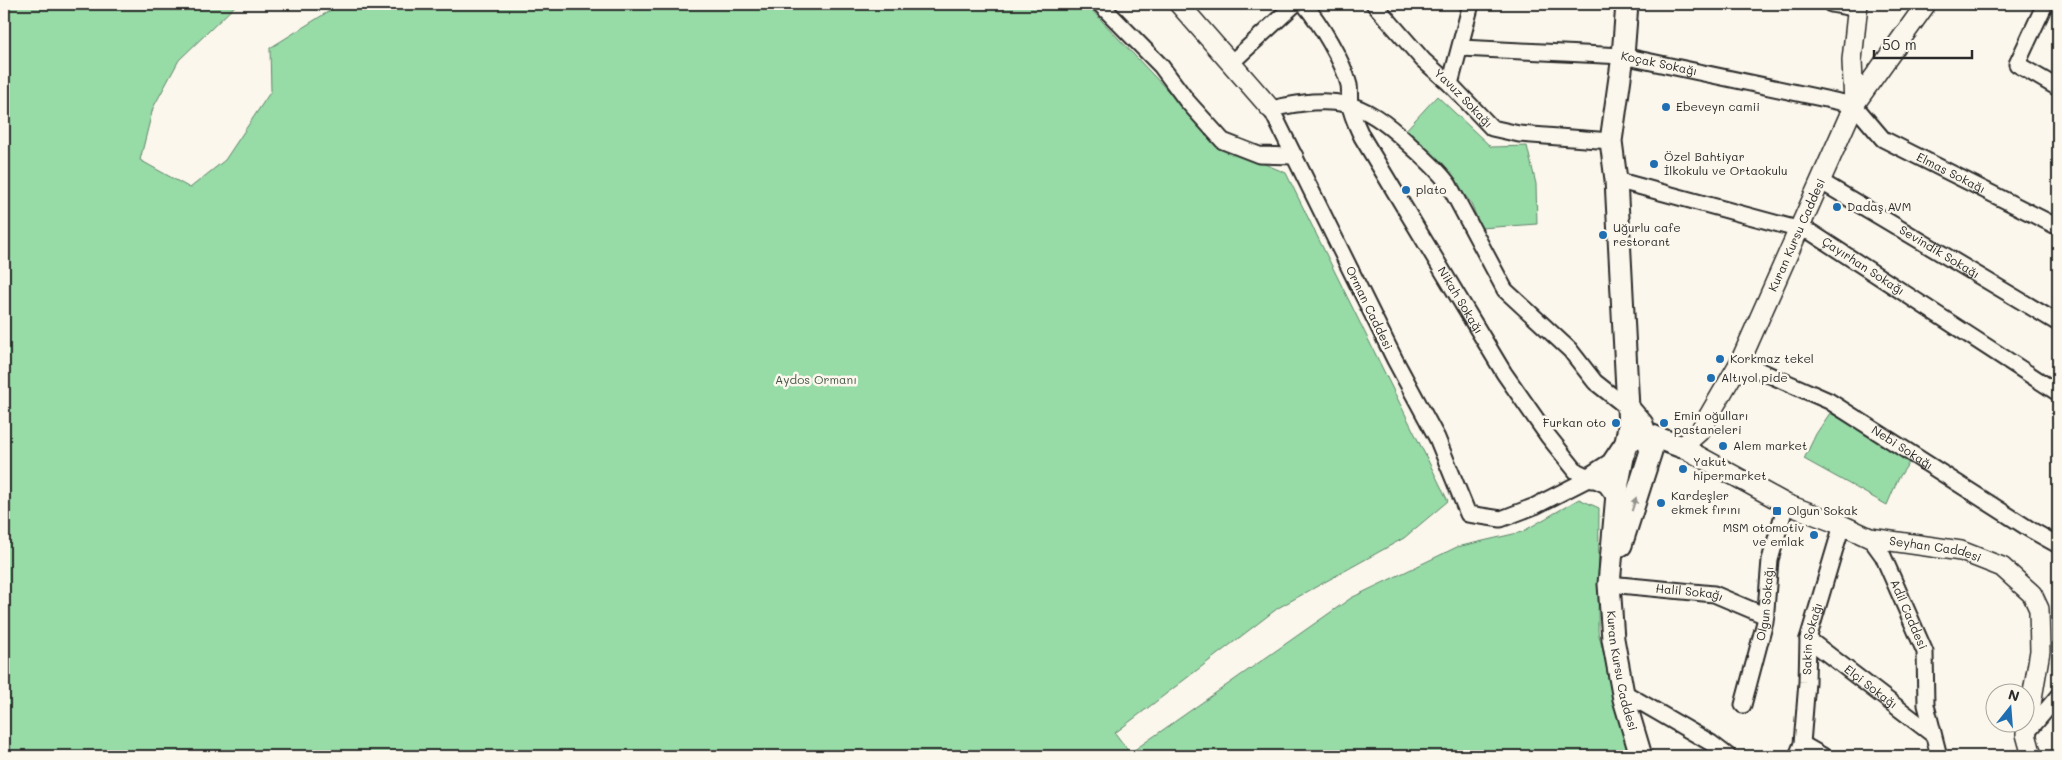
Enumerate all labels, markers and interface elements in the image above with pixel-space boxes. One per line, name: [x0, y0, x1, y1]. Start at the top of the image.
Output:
scale bar: [1874, 28, 1972, 60]
text: 50 m: [1882, 34, 1917, 54]
street label: Koçak Sokağı: [1620, 47, 1699, 79]
street label: Yavuz Sokağı: [1431, 65, 1497, 131]
place label: Ebeveyn camii: [1676, 98, 1760, 114]
marker: Ebeveyn camii: [1660, 101, 1672, 113]
place label: Özel Bahtiyar İlkokulu ve Ortaokulu: [1664, 148, 1788, 178]
street label: Elmas Sokağı: [1914, 148, 1988, 196]
marker: Özel Bahtiyar İlkokulu ve Ortaokulu: [1648, 158, 1660, 170]
street label: Kuran Kursu Caddesi: [1764, 176, 1828, 294]
place label: plato: [1416, 181, 1446, 197]
marker: plato: [1400, 184, 1412, 196]
place label: Dadaş AVM: [1847, 198, 1911, 214]
marker: Dadaş AVM: [1831, 201, 1843, 213]
place label: Uğurlu cafe restorant: [1613, 219, 1681, 249]
street label: Sevindik Sokağı: [1897, 221, 1983, 282]
marker: Uğurlu cafe restorant: [1597, 229, 1609, 241]
street label: Çayırhan Sokağı: [1819, 233, 1908, 298]
street label: Orman Caddesi: [1343, 263, 1397, 352]
street label: Nikah Sokağı: [1435, 263, 1487, 336]
place label: Korkmaz tekel: [1730, 350, 1814, 366]
marker: Korkmaz tekel: [1714, 353, 1726, 365]
place label: Altıyol pide: [1721, 369, 1788, 385]
park label: Aydos Ormanı: [775, 371, 857, 387]
marker: Altıyol pide: [1705, 372, 1717, 384]
place label: Emin oğulları pastaneleri: [1674, 407, 1749, 437]
place label: Furkan oto: [1543, 414, 1606, 430]
marker: Furkan oto: [1610, 417, 1622, 429]
marker: Emin oğulları pastaneleri: [1658, 417, 1670, 429]
street label: Nebi Sokağı: [1869, 421, 1937, 472]
place label: Alem market: [1733, 437, 1807, 453]
marker: Alem market: [1717, 440, 1729, 452]
place label: Yakut hipermarket: [1693, 453, 1766, 483]
marker: Yakut hipermarket: [1677, 463, 1689, 475]
place label: Kardeşler ekmek fırını: [1671, 487, 1741, 517]
one-way arrow: [1631, 496, 1639, 511]
marker: Kardeşler ekmek fırını: [1655, 497, 1667, 509]
place label: Olgun Sokak: [1787, 502, 1858, 518]
marker: Olgun Sokak: [1771, 505, 1783, 517]
place label: MSM otomotiv ve emlak: [1723, 519, 1804, 549]
marker: MSM otomotiv ve emlak: [1808, 529, 1820, 541]
street label: Seyhan Caddesi: [1888, 532, 1984, 565]
street label: Olgun Sokağı: [1751, 566, 1776, 643]
street label: Adil Caddesi: [1887, 577, 1932, 651]
street label: Halil Sokağı: [1655, 579, 1726, 604]
street label: Sakin Sokağı: [1798, 601, 1825, 675]
street label: Kuran Kursu Caddesi: [1604, 610, 1642, 733]
street label: Elçi Sokağı: [1841, 661, 1901, 712]
north arrow: [1984, 682, 2034, 732]
text: N: [2006, 684, 2022, 706]

